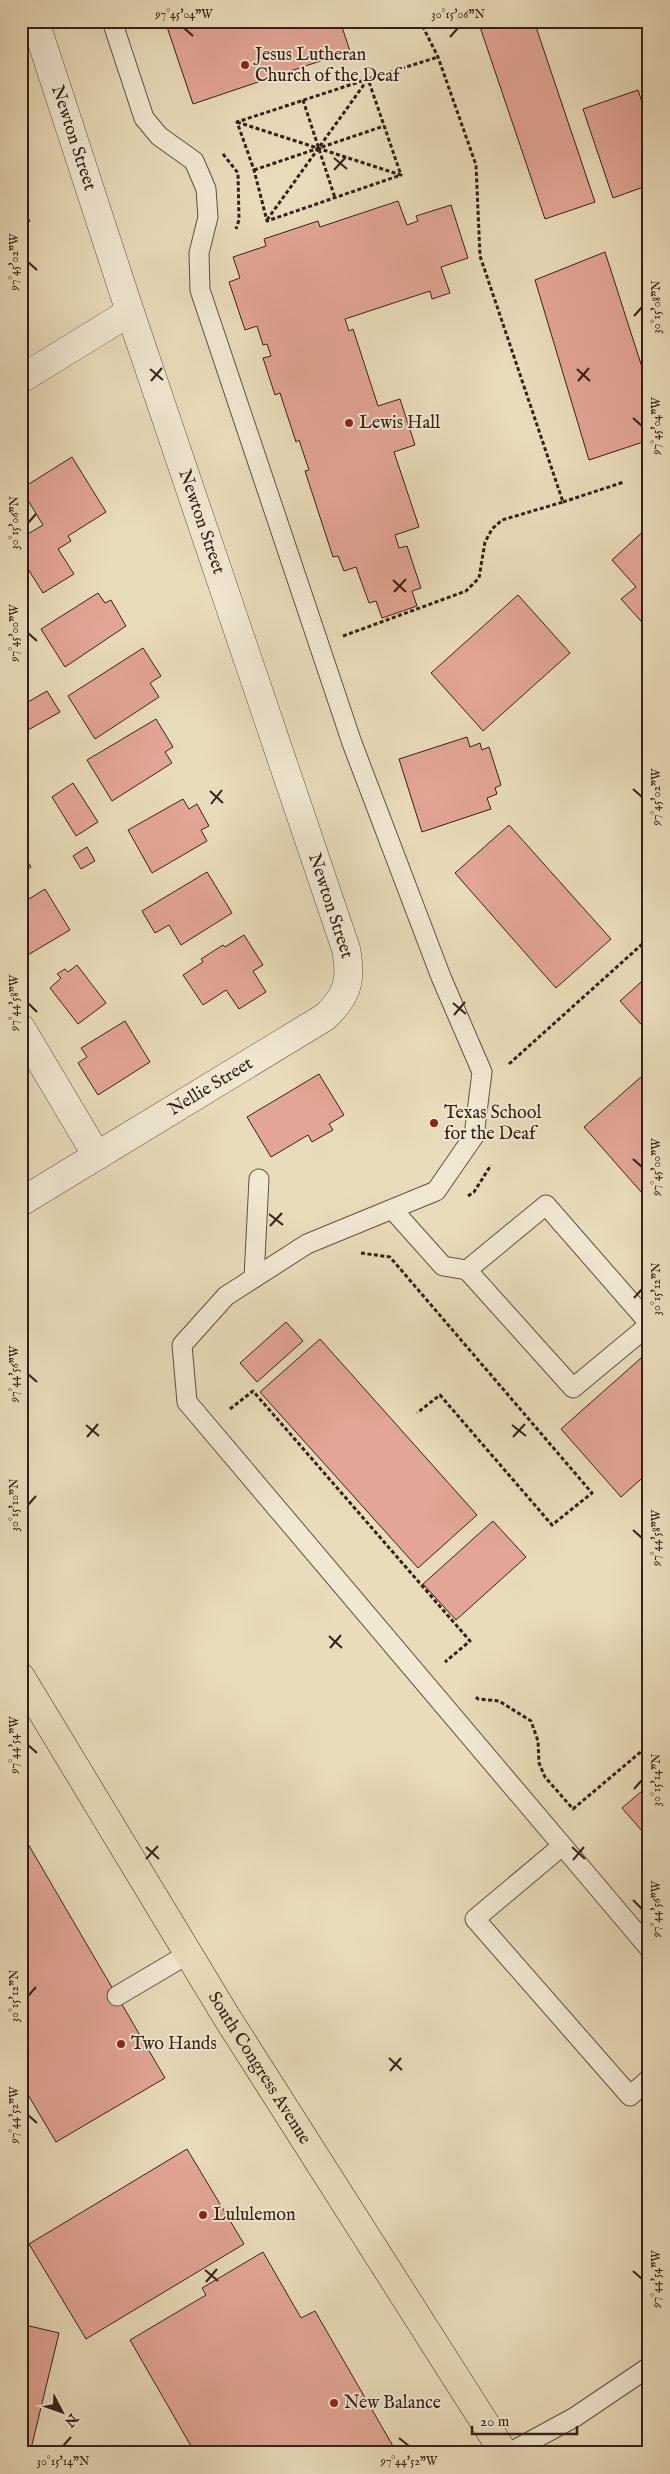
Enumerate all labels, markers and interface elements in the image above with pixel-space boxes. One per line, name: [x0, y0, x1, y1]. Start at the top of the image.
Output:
text: 97°45'04"W: [154, 7, 213, 22]
text: 30°15'06"N: [431, 7, 485, 22]
place label: Jesus Lutheran Church of the Deaf: [253, 44, 403, 88]
marker: Jesus Lutheran Church of the Deaf: [239, 59, 251, 71]
street label: Newton Street: [45, 83, 101, 193]
text: 97°45'02"W: [7, 233, 22, 292]
text: 30°15'08"N: [649, 280, 664, 334]
text: 97°45'04"W: [649, 397, 664, 456]
place label: Lewis Hall: [359, 412, 440, 435]
marker: Lewis Hall: [343, 417, 355, 429]
street label: Newton Street: [172, 467, 230, 577]
text: 30°15'06"N: [7, 496, 22, 550]
text: 97°45'00"W: [7, 604, 22, 663]
text: 97°45'02"W: [649, 768, 664, 827]
street label: Newton Street: [302, 851, 358, 961]
text: 97°44'58"W: [7, 974, 22, 1032]
street label: Nellie Street: [164, 1052, 257, 1121]
place label: Texas School for the Deaf: [444, 1102, 541, 1146]
marker: Texas School for the Deaf: [428, 1117, 440, 1129]
text: 97°45'00"W: [649, 1138, 664, 1197]
text: 30°15'12"N: [649, 1262, 664, 1315]
text: 97°44'56"W: [7, 1345, 22, 1403]
text: 30°15'10"N: [7, 1478, 22, 1531]
text: 97°44'58"W: [649, 1509, 664, 1567]
text: 97°44'54"W: [7, 1716, 22, 1775]
text: 30°15'14"N: [649, 1753, 664, 1807]
text: 97°44'56"W: [649, 1880, 664, 1938]
text: 30°15'12"N: [7, 1969, 22, 2022]
street label: South Congress Avenue: [203, 1988, 316, 2149]
place label: Two Hands: [131, 2033, 217, 2056]
marker: Two Hands: [115, 2038, 127, 2050]
text: 97°44'52"W: [7, 2086, 22, 2145]
place label: Lululemon: [213, 2204, 296, 2227]
marker: Lululemon: [197, 2209, 209, 2221]
text: 97°44'54"W: [649, 2250, 664, 2309]
north arrow: [38, 2386, 88, 2436]
place label: New Balance: [344, 2392, 441, 2415]
marker: New Balance: [328, 2397, 340, 2409]
scale bar: [472, 2404, 578, 2436]
text: N: [60, 2409, 82, 2430]
text: 20 m: [480, 2412, 510, 2431]
text: 30°15'14"N: [36, 2454, 90, 2469]
text: 97°44'52"W: [379, 2454, 438, 2469]

